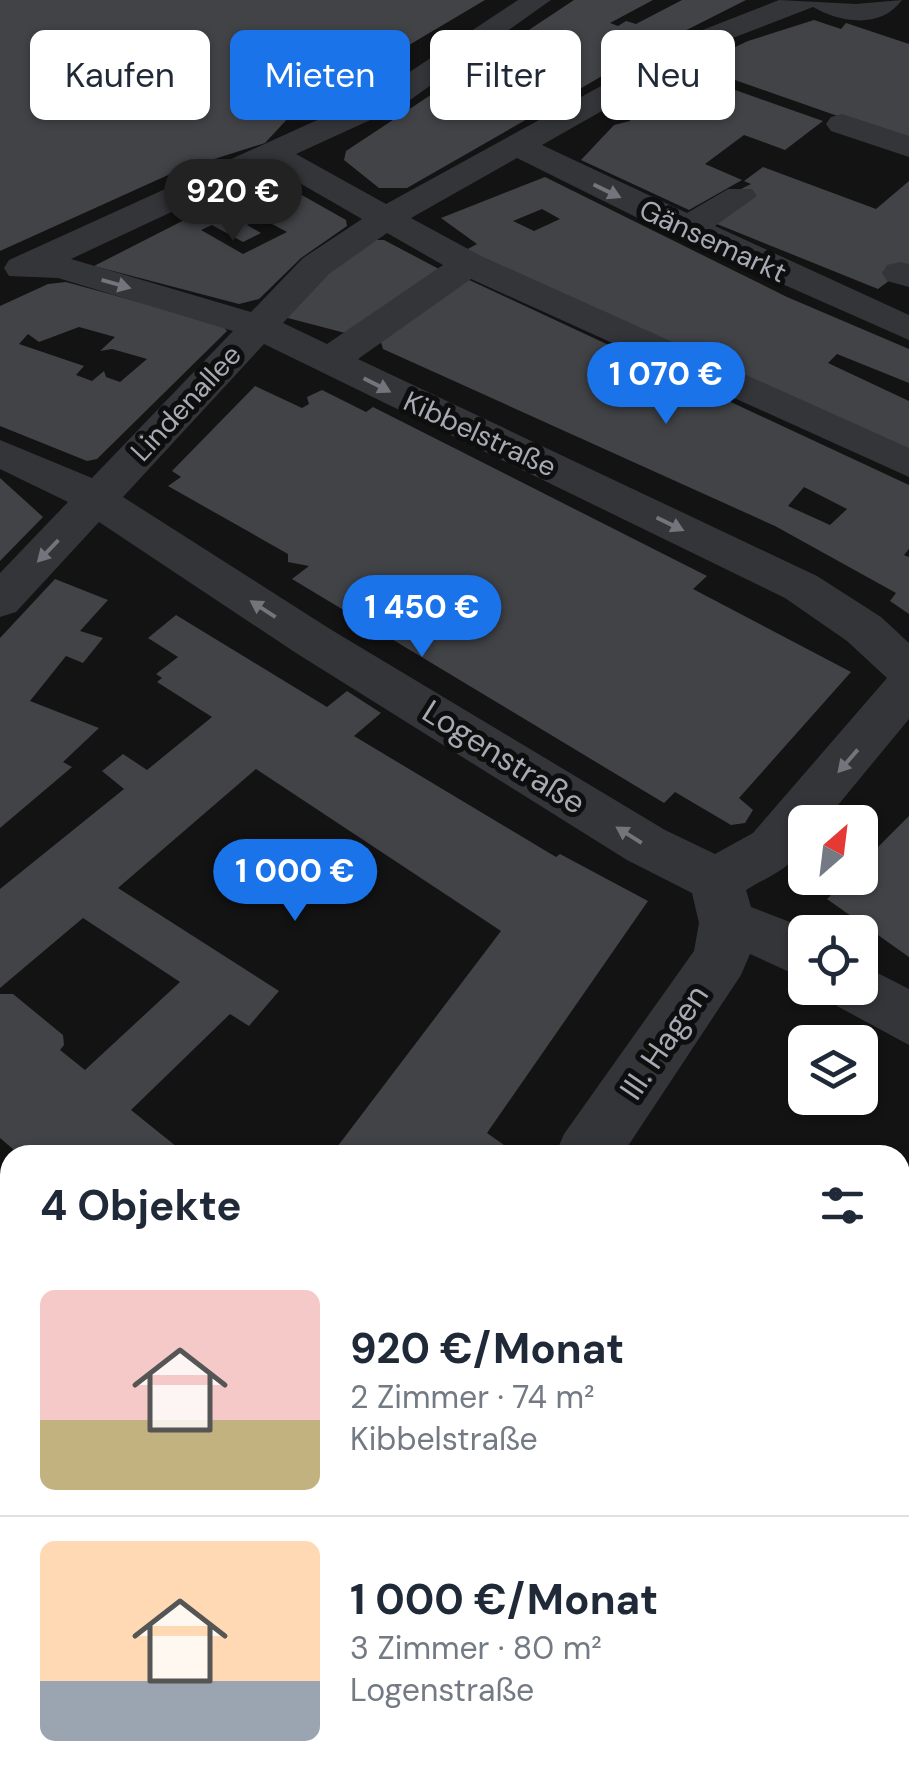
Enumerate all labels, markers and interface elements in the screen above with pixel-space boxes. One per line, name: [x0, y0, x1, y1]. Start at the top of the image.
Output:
chip: Kaufen: [30, 30, 210, 120]
chip: Mieten: [230, 30, 410, 120]
chip: Filter: [430, 30, 581, 120]
chip: Neu: [601, 30, 735, 120]
pin: 920 €: [163, 159, 303, 244]
text: 920 €: [186, 170, 280, 212]
one-way arrow: [593, 182, 622, 199]
street label: Gänsemarkt: [634, 191, 792, 291]
one-way arrow: [101, 276, 132, 292]
street label: Lindenallee: [122, 337, 250, 469]
pin: 1 070 €: [574, 342, 758, 427]
text: 1 070 €: [609, 353, 723, 395]
one-way arrow: [362, 376, 391, 393]
street label: Kibbelstraße: [398, 383, 562, 485]
one-way arrow: [656, 516, 685, 533]
one-way arrow: [36, 538, 60, 562]
pin: 1 450 €: [330, 575, 514, 660]
text: 1 450 €: [364, 586, 480, 628]
one-way arrow: [250, 600, 277, 618]
street label: Logenstraße: [415, 690, 593, 824]
one-way arrow: [838, 748, 859, 773]
north arrow: [788, 805, 878, 895]
map controls: [788, 805, 878, 1115]
one-way arrow: [615, 827, 643, 844]
pin: 1 000 €: [203, 839, 387, 924]
text: 1 000 €: [235, 850, 355, 892]
button: locate: [788, 915, 878, 1005]
street label: III. Hagen: [610, 976, 718, 1108]
button: layers: [788, 1025, 878, 1115]
text: 4 Objekte: [40, 1178, 242, 1233]
icon: filters: [815, 1178, 870, 1233]
text: 920 €/Monat: [350, 1321, 624, 1376]
icon: home: [120, 1330, 240, 1450]
text: 2 Zimmer · 74 m²: [350, 1376, 595, 1418]
text: Kibbelstraße: [350, 1418, 538, 1460]
text: 1 000 €/Monat: [350, 1572, 658, 1627]
icon: home: [120, 1581, 240, 1701]
text: 3 Zimmer · 80 m²: [350, 1627, 602, 1669]
text: Logenstraße: [350, 1669, 534, 1711]

